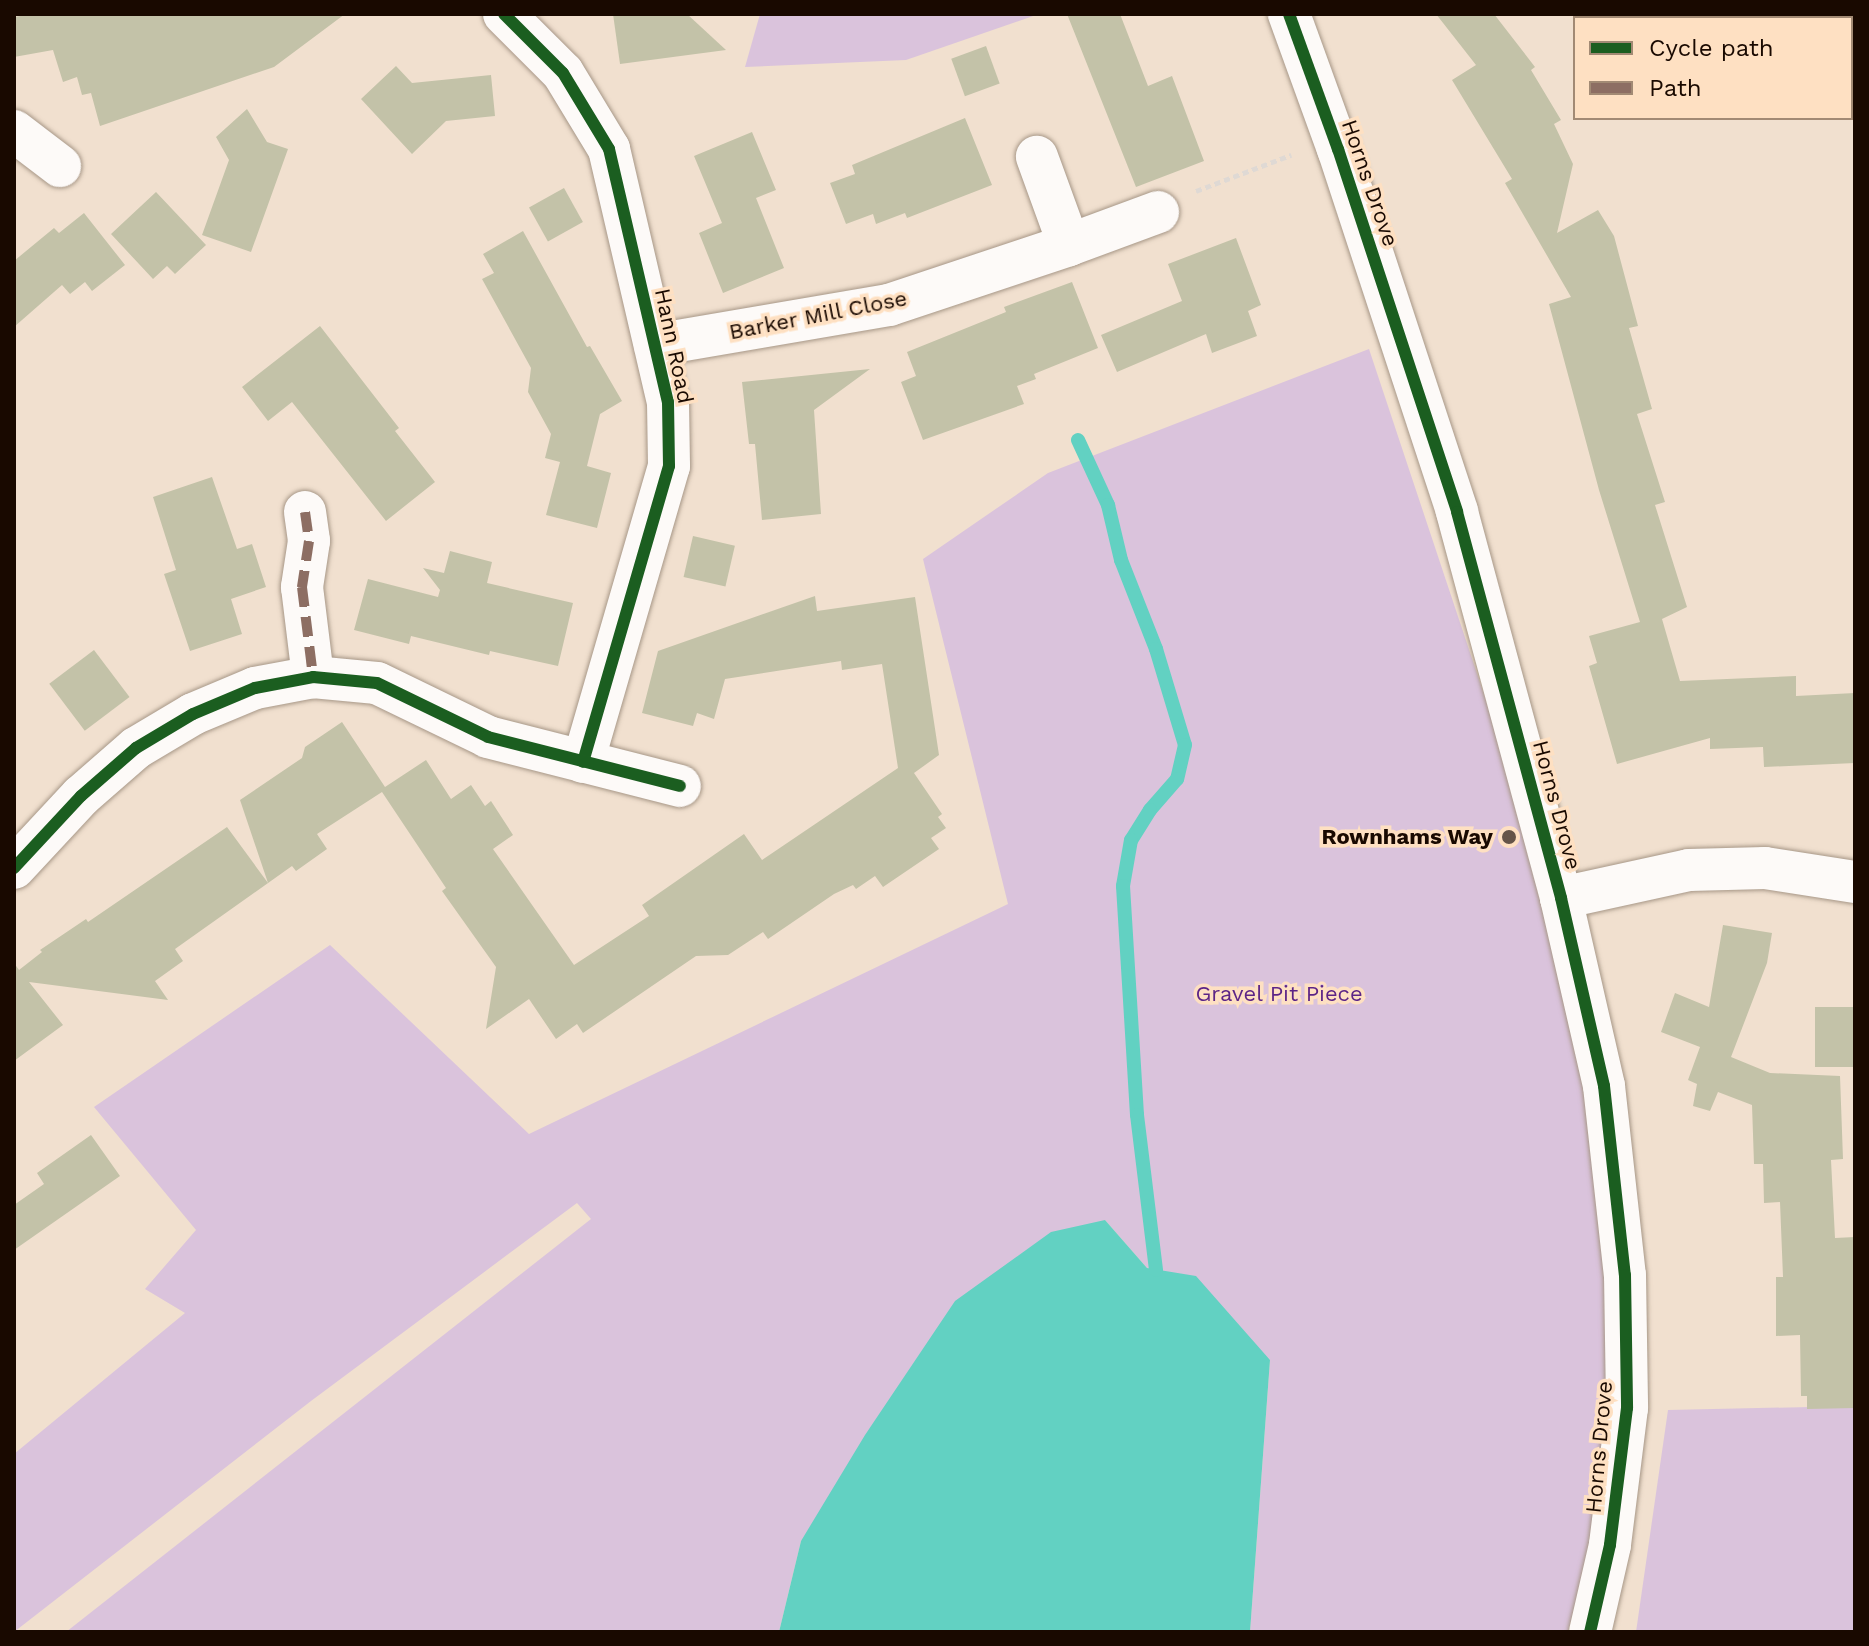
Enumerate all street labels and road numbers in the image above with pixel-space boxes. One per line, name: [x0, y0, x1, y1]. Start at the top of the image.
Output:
street label: Horns Drove: [1336, 116, 1404, 250]
street label: Barker Mill Close: [726, 285, 910, 345]
street label: Hann Road: [649, 286, 699, 406]
street label: Horns Drove: [1527, 738, 1587, 872]
street label: Horns Drove: [1580, 1380, 1618, 1514]

